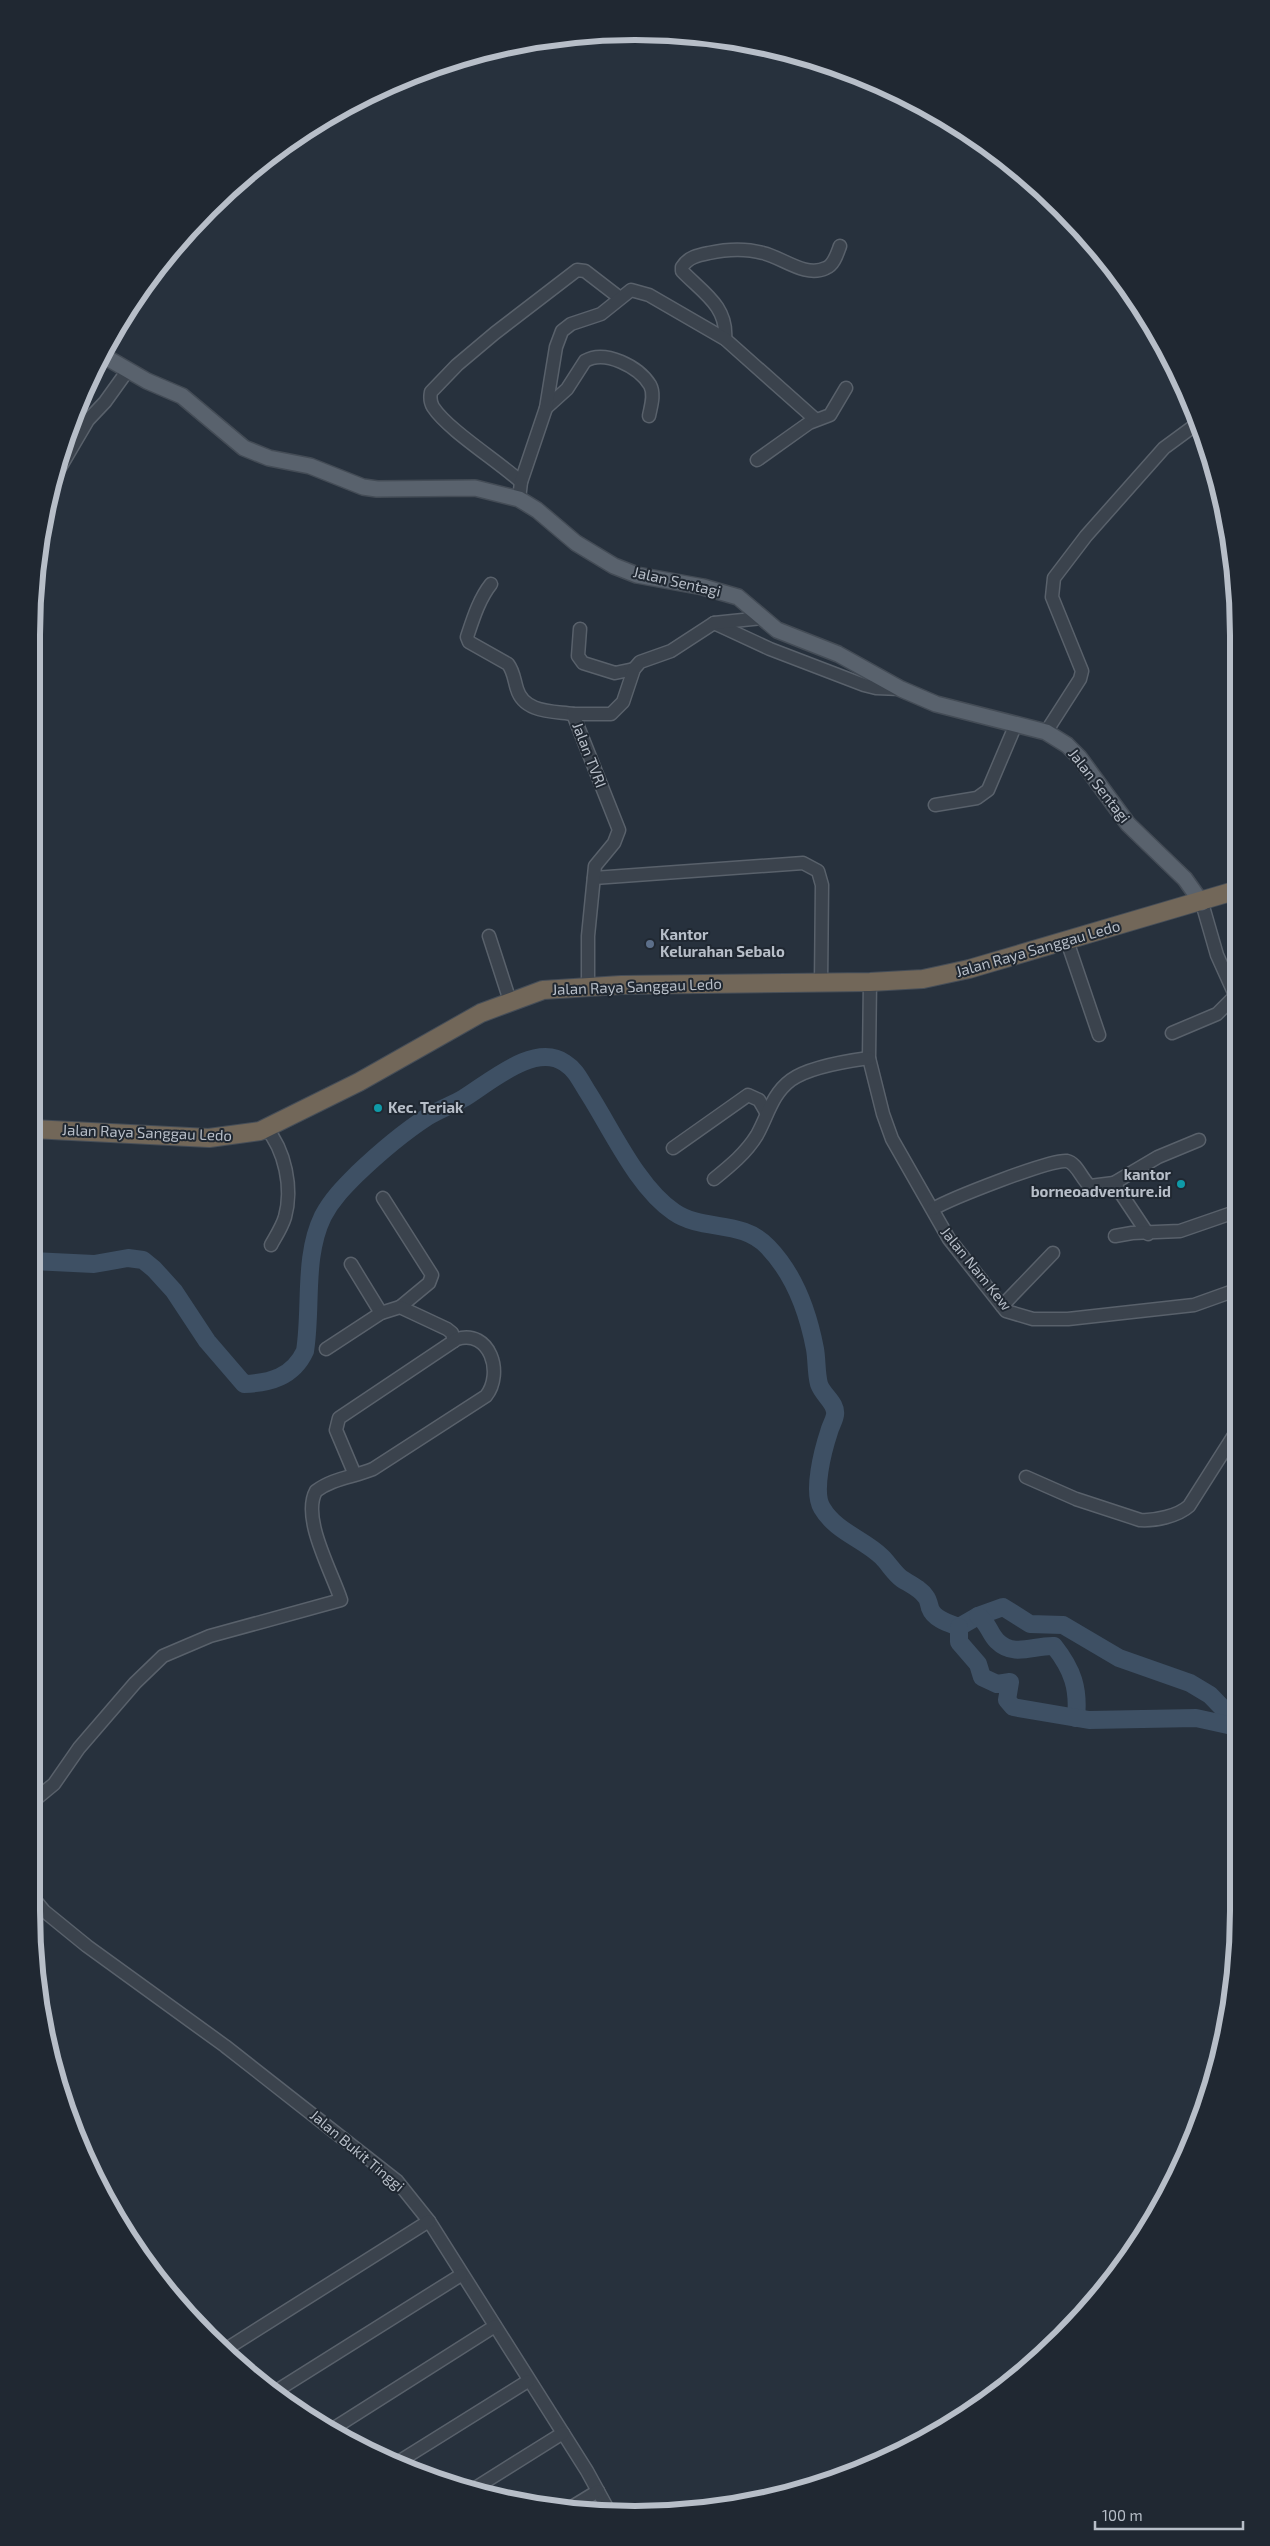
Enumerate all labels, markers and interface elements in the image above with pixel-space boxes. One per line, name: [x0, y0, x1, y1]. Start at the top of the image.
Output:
street label: Jalan Sentagi: [632, 562, 723, 600]
street label: Jalan TVRI: [569, 719, 611, 790]
street label: Jalan Sentagi: [1065, 745, 1134, 826]
street label: Jalan Raya Sanggau Ledo: [954, 916, 1122, 980]
place label: Kantor Kelurahan Sebalo: [660, 925, 785, 960]
marker: Kantor Kelurahan Sebalo: [644, 938, 656, 950]
street label: Jalan Raya Sanggau Ledo: [552, 974, 722, 998]
place label: Kec. Teriak: [388, 1098, 464, 1116]
marker: Kec. Teriak: [372, 1102, 384, 1114]
street label: Jalan Raya Sanggau Ledo: [62, 1120, 232, 1144]
place label: kantor borneoadventure.id: [1031, 1165, 1172, 1200]
marker: kantor borneoadventure.id: [1175, 1178, 1187, 1190]
street label: Jalan Nam Kew: [938, 1223, 1016, 1314]
street label: Jalan Bukit Tinggi: [307, 2106, 408, 2195]
scale bar: [1095, 2498, 1242, 2530]
text: 100 m: [1102, 2506, 1143, 2524]

